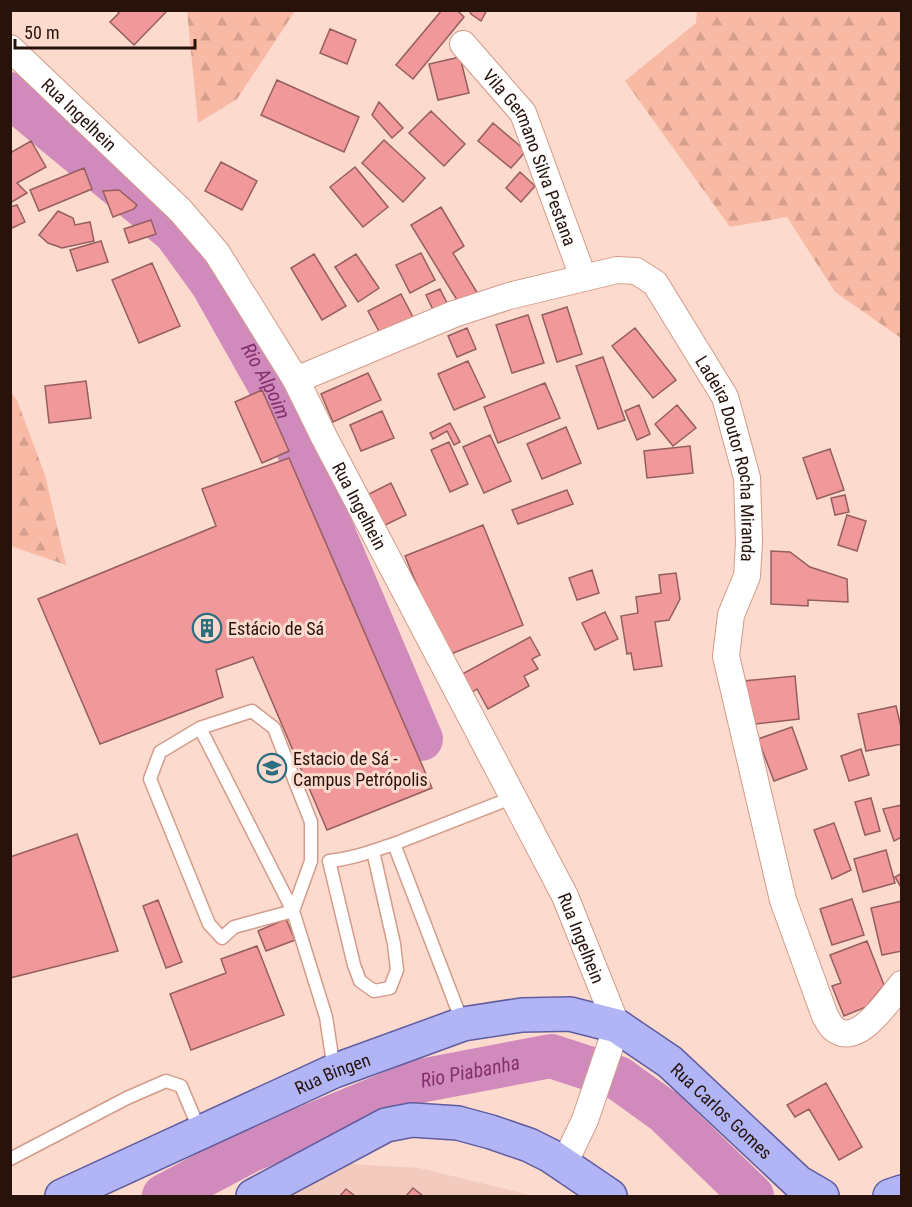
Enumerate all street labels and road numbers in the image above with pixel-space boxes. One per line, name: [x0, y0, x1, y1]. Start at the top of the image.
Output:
street label: Vila Germano Silva Pestana: [479, 64, 581, 248]
street label: Rua Ingelhein: [38, 74, 121, 155]
street label: Ladeira Doutor Rocha Miranda: [692, 352, 760, 562]
street label: Rua Ingelhein: [328, 458, 392, 553]
street label: Rua Ingelhein: [554, 889, 609, 986]
street label: Rua Bingen: [291, 1048, 373, 1098]
street label: Rua Carlos Gomes: [667, 1058, 777, 1163]

